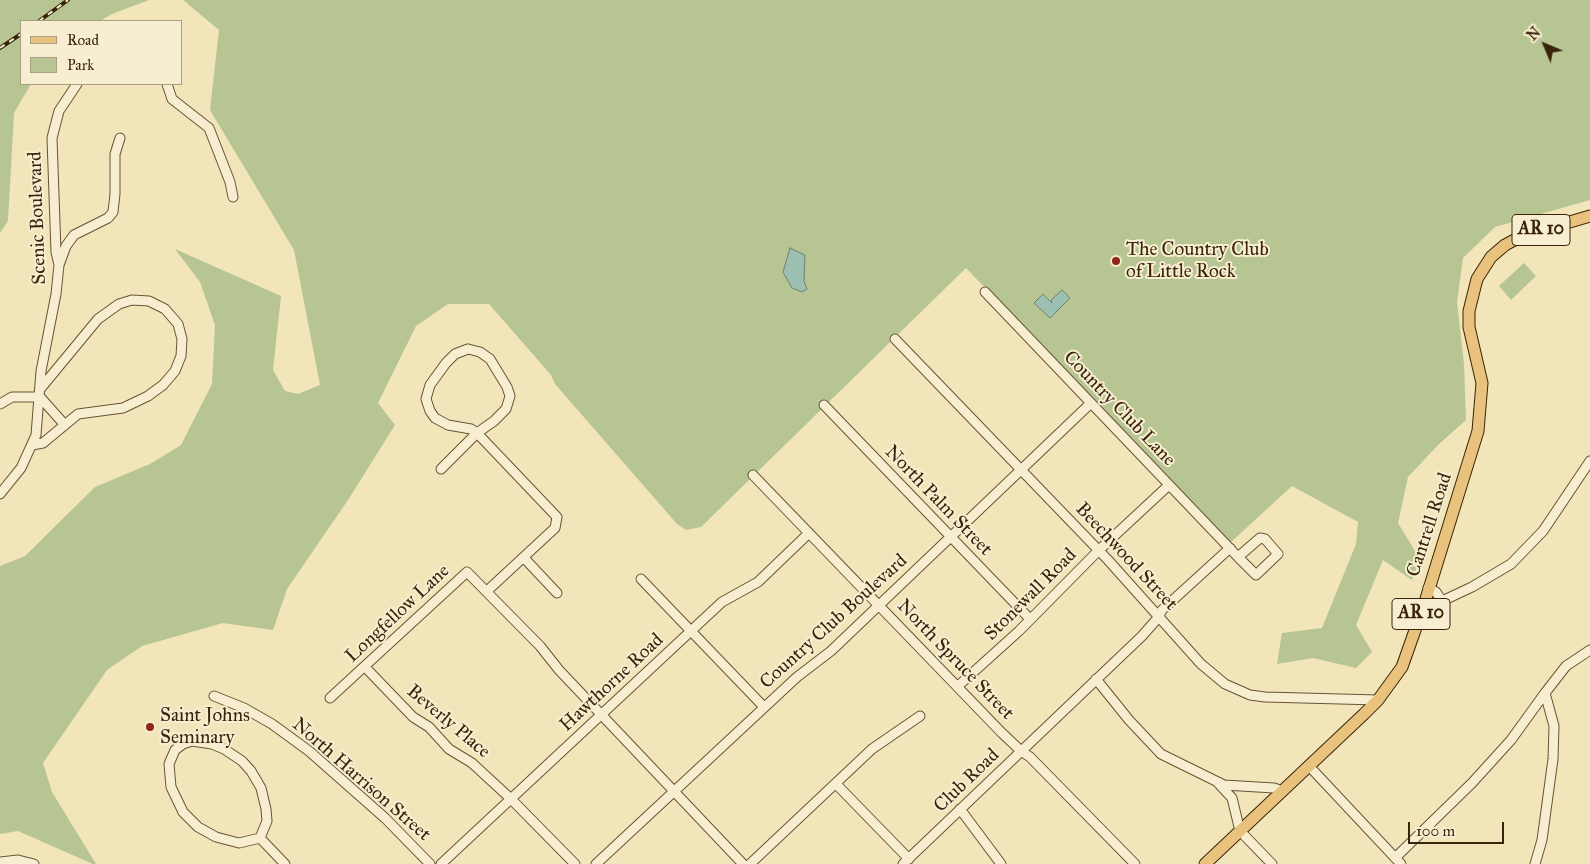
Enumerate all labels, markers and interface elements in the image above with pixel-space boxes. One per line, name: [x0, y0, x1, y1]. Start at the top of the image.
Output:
legend: [20, 20, 182, 85]
north arrow: [1520, 20, 1570, 70]
text: N: [1524, 24, 1544, 44]
text: Road: [67, 31, 99, 49]
text: Park: [67, 56, 94, 74]
street label: Scenic Boulevard: [24, 151, 52, 285]
road number: AR 10: [1512, 214, 1570, 246]
place label: The Country Club of Little Rock: [1126, 239, 1269, 283]
marker: The Country Club of Little Rock: [1110, 255, 1122, 267]
street label: Country Club Lane: [1058, 347, 1180, 471]
street label: North Palm Street: [879, 441, 997, 561]
street label: Cantrell Road: [1403, 470, 1457, 580]
street label: Beechwood Street: [1070, 498, 1182, 616]
street label: Stonewall Road: [980, 544, 1082, 646]
street label: Country Club Boulevard: [756, 550, 912, 694]
street label: Longfellow Lane: [341, 560, 455, 668]
street label: North Spruce Street: [892, 595, 1018, 725]
road number: AR 10: [1392, 598, 1450, 630]
street label: Hawthorne Road: [555, 629, 669, 737]
street label: Beverly Place: [402, 680, 494, 764]
place label: Saint Johns Seminary: [160, 705, 250, 749]
street label: North Harrison Street: [287, 714, 435, 846]
marker: Saint Johns Seminary: [144, 721, 156, 733]
street label: Club Road: [930, 744, 1004, 818]
scale bar: [1410, 812, 1506, 844]
text: 100 m: [1416, 822, 1455, 840]

